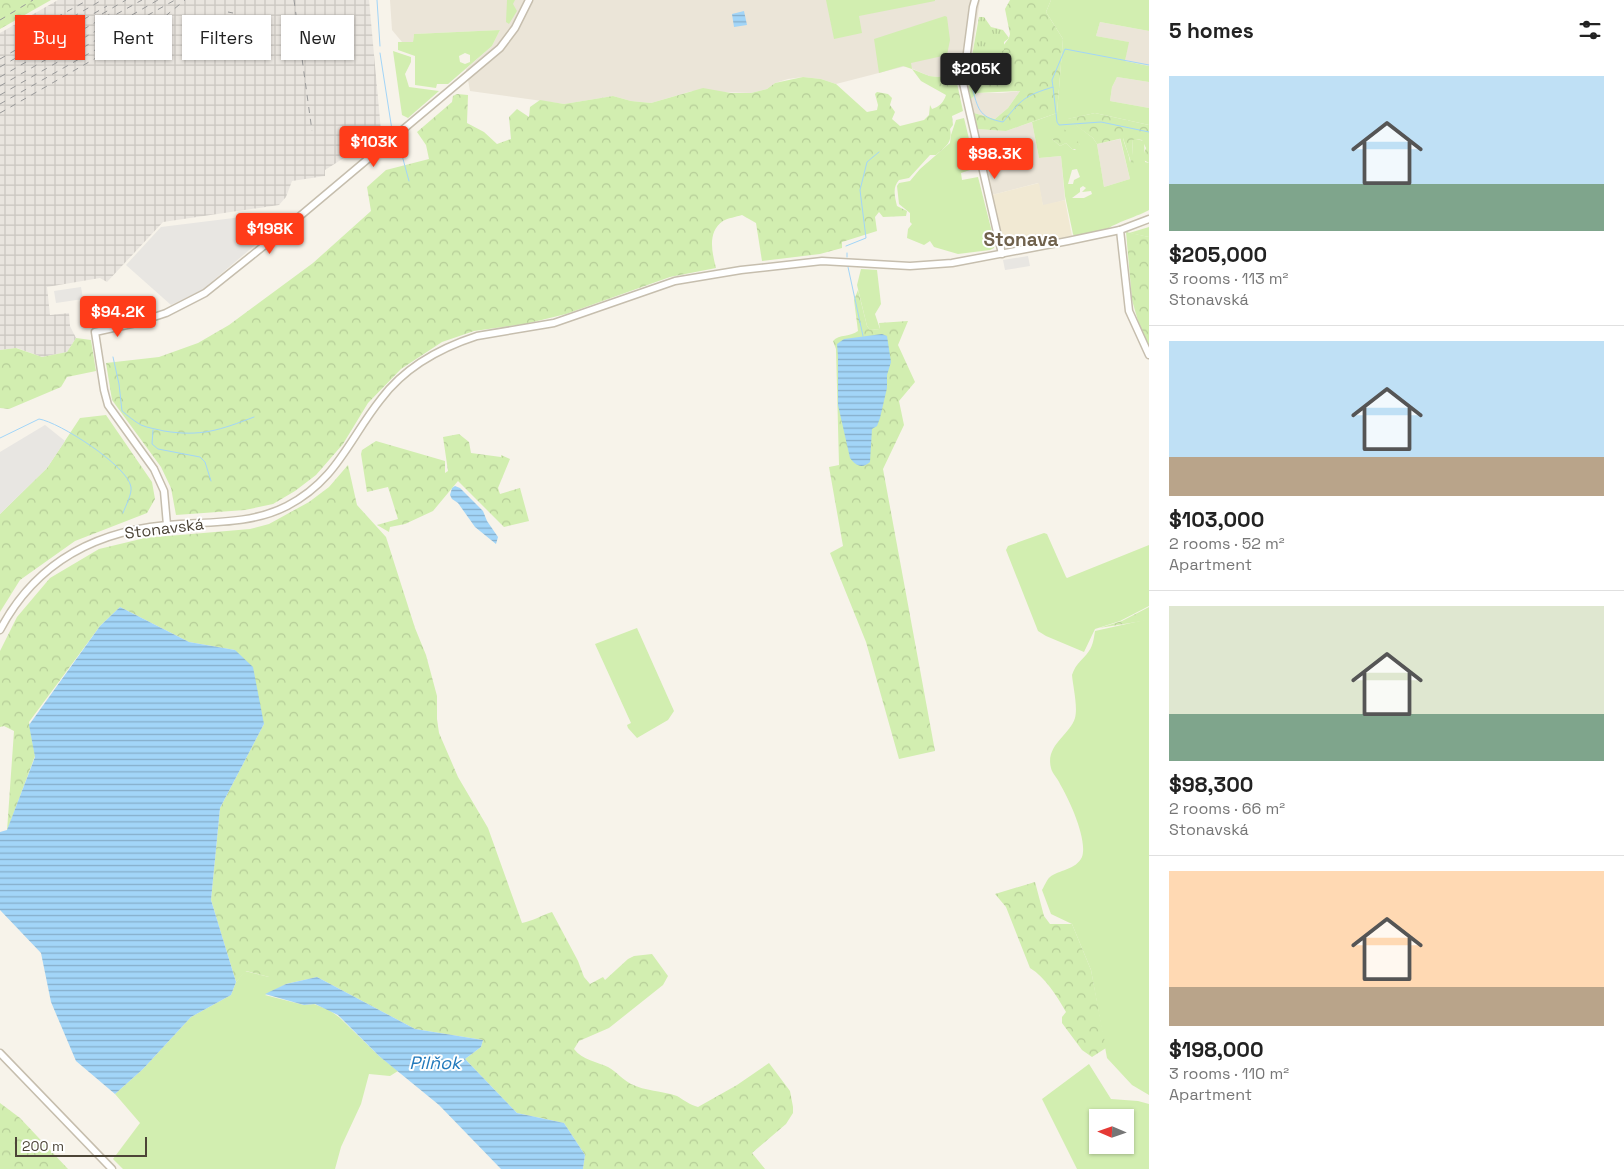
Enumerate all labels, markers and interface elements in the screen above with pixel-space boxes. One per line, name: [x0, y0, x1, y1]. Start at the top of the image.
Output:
chip: Buy: [15, 15, 85, 60]
chip: Rent: [95, 15, 172, 60]
chip: Filters: [182, 15, 271, 60]
chip: New: [281, 15, 354, 60]
icon: filters: [1576, 16, 1604, 44]
text: 5 homes: [1169, 17, 1254, 44]
pin: $205K: [941, 52, 1011, 95]
text: $205K: [951, 58, 1001, 79]
icon: home: [1342, 108, 1432, 198]
pin: $103K: [339, 126, 409, 168]
text: $103K: [350, 131, 398, 152]
pin: $98.3K: [954, 138, 1036, 180]
text: $98.3K: [968, 143, 1022, 164]
pin: $198K: [235, 212, 305, 255]
text: $198K: [247, 218, 293, 239]
district label: Stonava: [984, 227, 1058, 252]
text: $205,000: [1169, 241, 1267, 268]
text: 3 rooms · 113 m²: [1169, 268, 1288, 289]
text: Stonavská: [1169, 289, 1249, 310]
pin: $94.2K: [77, 296, 159, 338]
text: $94.2K: [91, 301, 145, 322]
icon: home: [1342, 374, 1432, 464]
text: $103,000: [1169, 506, 1264, 533]
street label: Stonavská: [123, 513, 205, 544]
text: 2 rooms · 52 m²: [1169, 533, 1285, 554]
text: Apartment: [1169, 554, 1252, 575]
icon: home: [1342, 639, 1432, 729]
text: $98,300: [1169, 771, 1253, 798]
text: 2 rooms · 66 m²: [1169, 798, 1285, 819]
text: Stonavská: [1169, 819, 1249, 840]
icon: home: [1342, 904, 1432, 994]
text: $198,000: [1169, 1036, 1264, 1063]
water label: Pilňok: [409, 1051, 463, 1074]
text: 3 rooms · 110 m²: [1169, 1063, 1289, 1084]
text: Apartment: [1169, 1084, 1252, 1105]
north arrow: [1089, 1109, 1134, 1154]
map controls: [1089, 1109, 1134, 1154]
scale bar: [15, 1134, 148, 1157]
text: 200 m: [22, 1137, 64, 1155]

